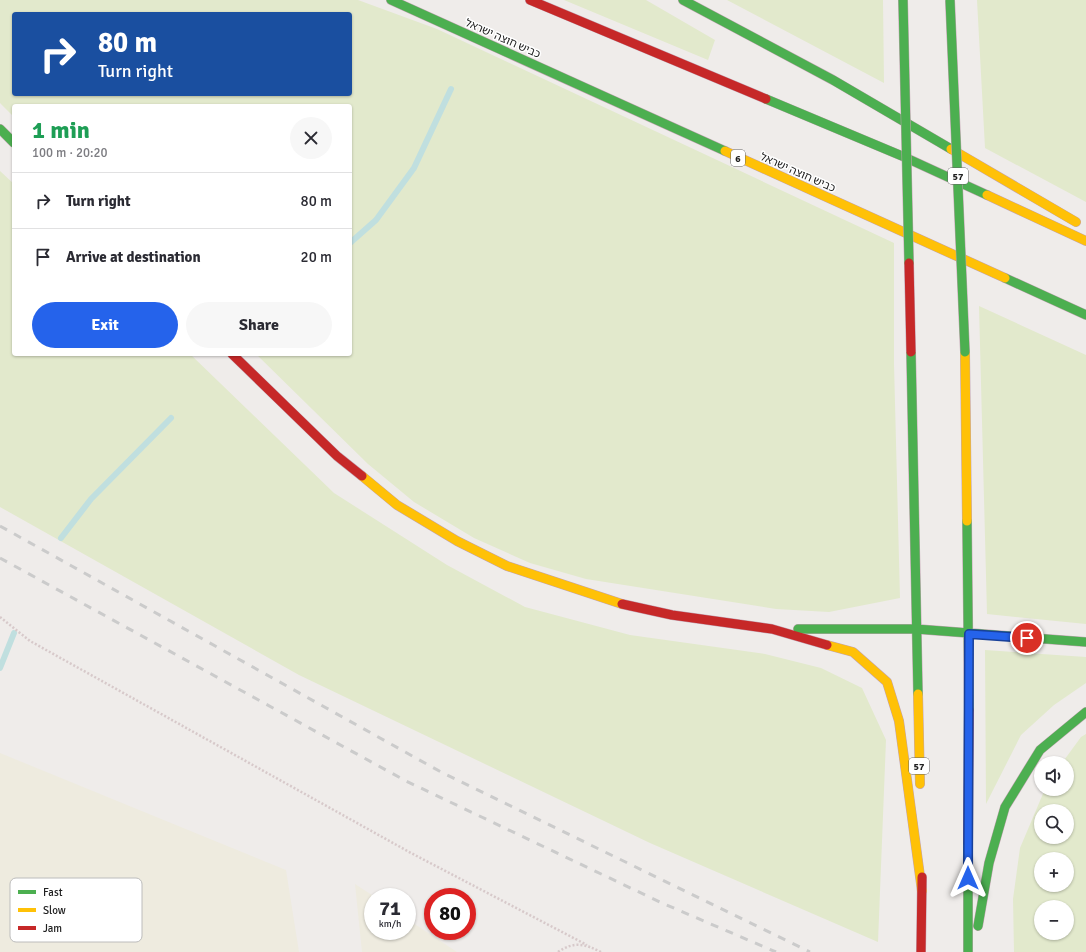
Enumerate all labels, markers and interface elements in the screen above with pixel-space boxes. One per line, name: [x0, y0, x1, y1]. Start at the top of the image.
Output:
street label: כביש חוצה ישראל: [463, 16, 543, 61]
text: 80 m: [98, 26, 157, 60]
icon: right: [32, 28, 84, 80]
text: Turn right: [98, 60, 173, 82]
text: 1 min: [32, 115, 90, 145]
button: close: [290, 117, 332, 159]
text: 100 m · 20:20: [32, 145, 108, 161]
road number: 6: [731, 150, 745, 166]
street label: כביש חוצה ישראל: [758, 150, 838, 195]
road number: 57: [948, 168, 968, 184]
icon: right: [32, 190, 54, 212]
text: Turn right: [66, 192, 131, 210]
text: 80 m: [301, 192, 332, 210]
icon: arrive: [32, 246, 54, 268]
text: Arrive at destination: [66, 248, 201, 266]
text: 20 m: [301, 248, 332, 266]
button: Exit: [32, 302, 178, 348]
button: Share: [186, 302, 332, 348]
pin: [1010, 621, 1044, 655]
icon: arrive: [1016, 627, 1038, 649]
map controls: [1034, 756, 1074, 940]
button: sound: [1034, 756, 1074, 796]
road number: 57: [909, 758, 929, 774]
button: search: [1034, 804, 1074, 844]
button: +: [1034, 852, 1074, 892]
position arrow: [947, 857, 989, 899]
legend: [10, 878, 142, 942]
text: Fast: [43, 886, 63, 899]
speed limit sign: 80: [424, 888, 476, 940]
text: 71: [379, 896, 401, 921]
button: −: [1034, 900, 1074, 940]
text: Slow: [43, 904, 66, 917]
text: km/h: [379, 918, 401, 930]
text: Jam: [43, 922, 62, 935]

